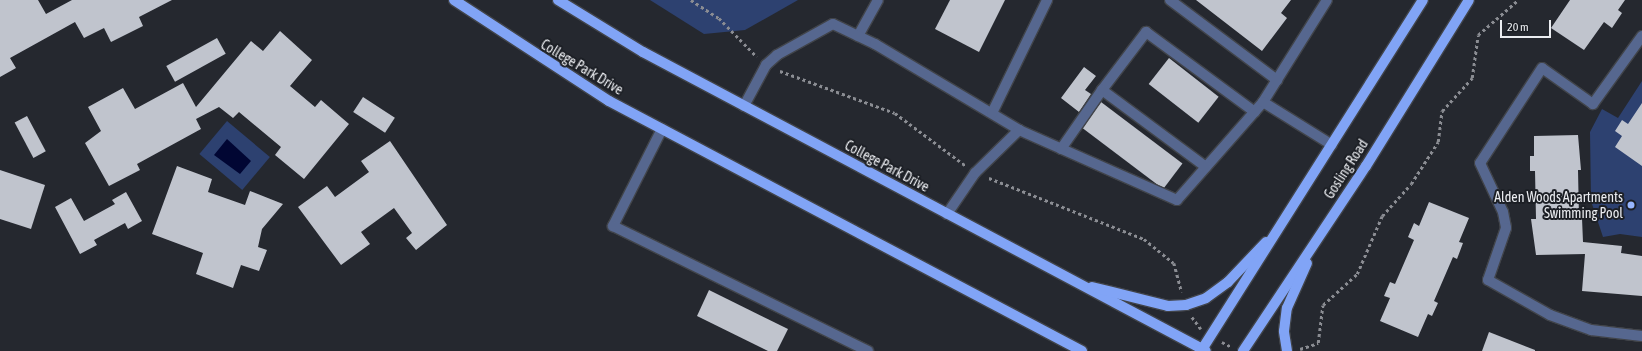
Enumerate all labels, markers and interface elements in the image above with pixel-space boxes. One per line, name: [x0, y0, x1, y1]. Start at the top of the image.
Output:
scale bar: [1502, 12, 1553, 38]
text: 20 m: [1507, 20, 1529, 34]
street label: College Park Drive: [538, 36, 626, 98]
street label: Gosling Road: [1321, 136, 1371, 202]
street label: College Park Drive: [842, 137, 932, 195]
place label: Alden Woods Apartments Swimming Pool: [1494, 189, 1623, 222]
marker: Alden Woods Apartments Swimming Pool: [1626, 200, 1636, 210]

